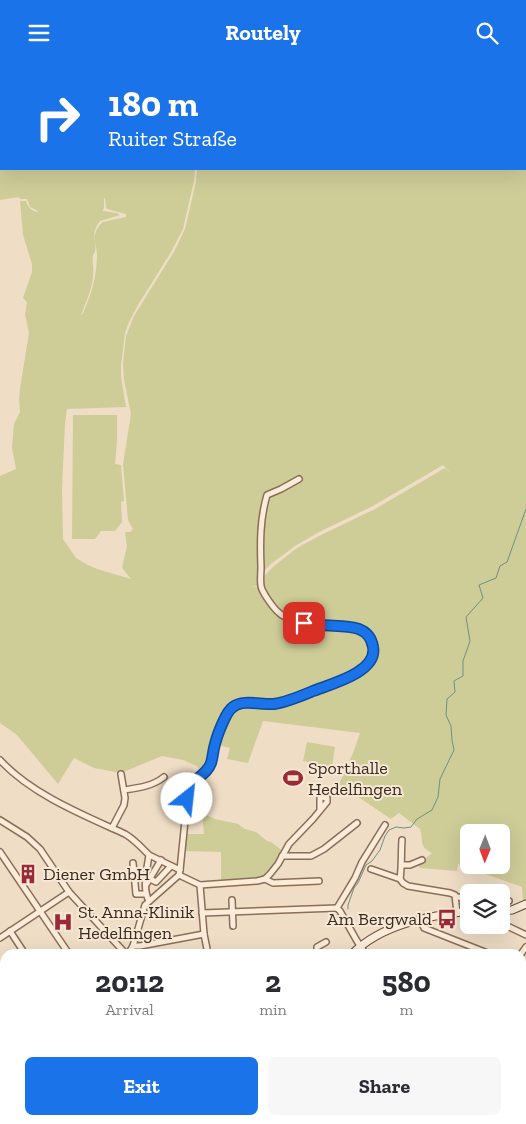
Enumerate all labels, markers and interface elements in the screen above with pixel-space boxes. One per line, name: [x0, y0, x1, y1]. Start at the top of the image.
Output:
icon: menu: [25, 19, 53, 47]
text: Routely: [225, 19, 301, 46]
icon: search: [473, 19, 501, 47]
text: 180 m: [108, 83, 198, 125]
icon: right: [25, 85, 90, 150]
text: Ruiter Straße: [108, 125, 237, 152]
pin: [283, 602, 325, 644]
icon: arrive: [290, 609, 318, 637]
place label: Sporthalle Hedelfingen: [308, 757, 403, 800]
sports icon: Sporthalle Hedelfingen: [282, 767, 304, 789]
position arrow: [160, 772, 212, 824]
north arrow: [460, 824, 510, 874]
map controls: [460, 824, 510, 934]
building icon: Diener GmbH: [17, 863, 39, 885]
place label: Diener GmbH: [43, 863, 150, 885]
button: layers: [460, 884, 510, 934]
place label: St. Anna-Klinik Hedelfingen: [78, 901, 195, 944]
place label: Am Bergwald: [327, 908, 432, 930]
bus stop icon: Am Bergwald: [436, 908, 458, 930]
hospital icon: St. Anna-Klinik Hedelfingen: [52, 911, 74, 933]
text: 20:12: [95, 964, 164, 1000]
text: 2: [265, 964, 281, 1000]
text: 580: [382, 964, 431, 1000]
text: Arrival: [106, 1000, 154, 1019]
text: min: [259, 1000, 287, 1019]
text: m: [399, 1000, 413, 1019]
button: Exit: [25, 1057, 258, 1115]
button: Share: [268, 1057, 501, 1115]

